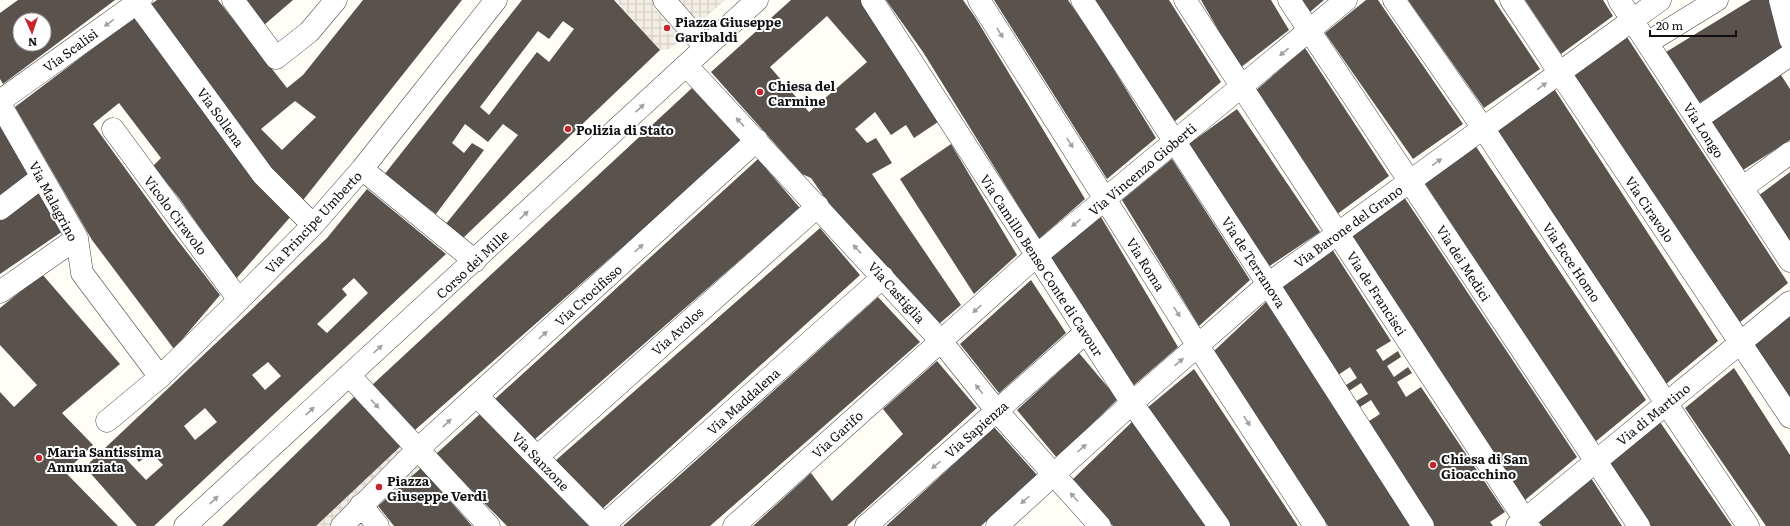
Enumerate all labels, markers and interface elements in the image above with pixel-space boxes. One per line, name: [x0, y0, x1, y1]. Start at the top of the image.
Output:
north arrow: [12, 12, 52, 52]
place label: Piazza Giuseppe Garibaldi: [675, 12, 781, 46]
scale bar: [1650, 12, 1736, 38]
text: 20 m: [1656, 16, 1683, 34]
one-way arrow: [104, 19, 115, 27]
street label: Via Scalisi: [39, 23, 102, 76]
marker: Piazza Giuseppe Garibaldi: [662, 23, 672, 33]
one-way arrow: [996, 28, 1004, 38]
text: N: [28, 35, 38, 51]
one-way arrow: [1278, 47, 1289, 56]
place label: Chiesa del Carmine: [768, 76, 835, 110]
one-way arrow: [1536, 82, 1547, 90]
street label: Via Sollena: [193, 83, 249, 151]
marker: Chiesa del Carmine: [755, 87, 765, 97]
street label: Via Longo: [1679, 99, 1729, 162]
one-way arrow: [635, 104, 644, 113]
one-way arrow: [736, 117, 745, 127]
street label: Via Vincenzo Gioberti: [1084, 118, 1200, 220]
place label: Polizia di Stato: [576, 120, 674, 139]
marker: Polizia di Stato: [563, 124, 573, 134]
one-way arrow: [1066, 138, 1074, 148]
street label: Via Malagrino: [25, 158, 83, 245]
one-way arrow: [1431, 158, 1442, 166]
street label: Via Principe Umberto: [260, 166, 366, 278]
street label: Via Camillo Benso Conte di Cavour: [976, 170, 1109, 360]
street label: Vicolo Ciravolo: [140, 171, 212, 259]
street label: Via Ciravolo: [1621, 172, 1679, 246]
street label: Via Barone del Grano: [1290, 180, 1407, 272]
one-way arrow: [519, 211, 529, 220]
street label: Via de Terranova: [1217, 213, 1291, 311]
street label: Via Ecce Homo: [1538, 218, 1606, 306]
one-way arrow: [1070, 219, 1081, 228]
street label: Via dei Medici: [1432, 221, 1496, 305]
street label: Corso dei Mille: [432, 225, 513, 303]
street label: Via Roma: [1122, 234, 1170, 294]
one-way arrow: [634, 243, 644, 252]
one-way arrow: [852, 244, 862, 254]
street label: Via de Francisci: [1343, 247, 1412, 340]
street label: Via Castiglia: [864, 257, 930, 327]
street label: Via Crocifisso: [550, 259, 626, 330]
street label: Via Avolos: [647, 302, 707, 359]
one-way arrow: [972, 304, 983, 313]
one-way arrow: [1173, 306, 1180, 318]
one-way arrow: [538, 331, 548, 340]
one-way arrow: [373, 344, 383, 354]
one-way arrow: [1175, 358, 1184, 367]
street label: Via Maddalena: [702, 363, 784, 439]
street label: Via di Martino: [1612, 378, 1694, 450]
one-way arrow: [975, 384, 983, 395]
street label: Via Sapienza: [940, 396, 1012, 462]
one-way arrow: [371, 399, 380, 409]
street label: Via Garifo: [807, 406, 867, 462]
one-way arrow: [304, 407, 315, 416]
one-way arrow: [1243, 416, 1251, 426]
one-way arrow: [442, 418, 452, 428]
street label: Via Sanzone: [508, 427, 574, 495]
place label: Maria Santissima Annunziata: [47, 442, 162, 476]
one-way arrow: [1077, 444, 1087, 453]
place label: Chiesa di San Gioacchino: [1441, 449, 1528, 483]
marker: Maria Santissima Annunziata: [34, 453, 44, 463]
one-way arrow: [931, 460, 941, 469]
marker: Chiesa di San Gioacchino: [1428, 460, 1438, 470]
place label: Piazza Giuseppe Verdi: [387, 471, 487, 505]
marker: Piazza Giuseppe Verdi: [374, 482, 384, 492]
one-way arrow: [1069, 492, 1079, 502]
one-way arrow: [209, 495, 219, 504]
one-way arrow: [1020, 496, 1030, 505]

